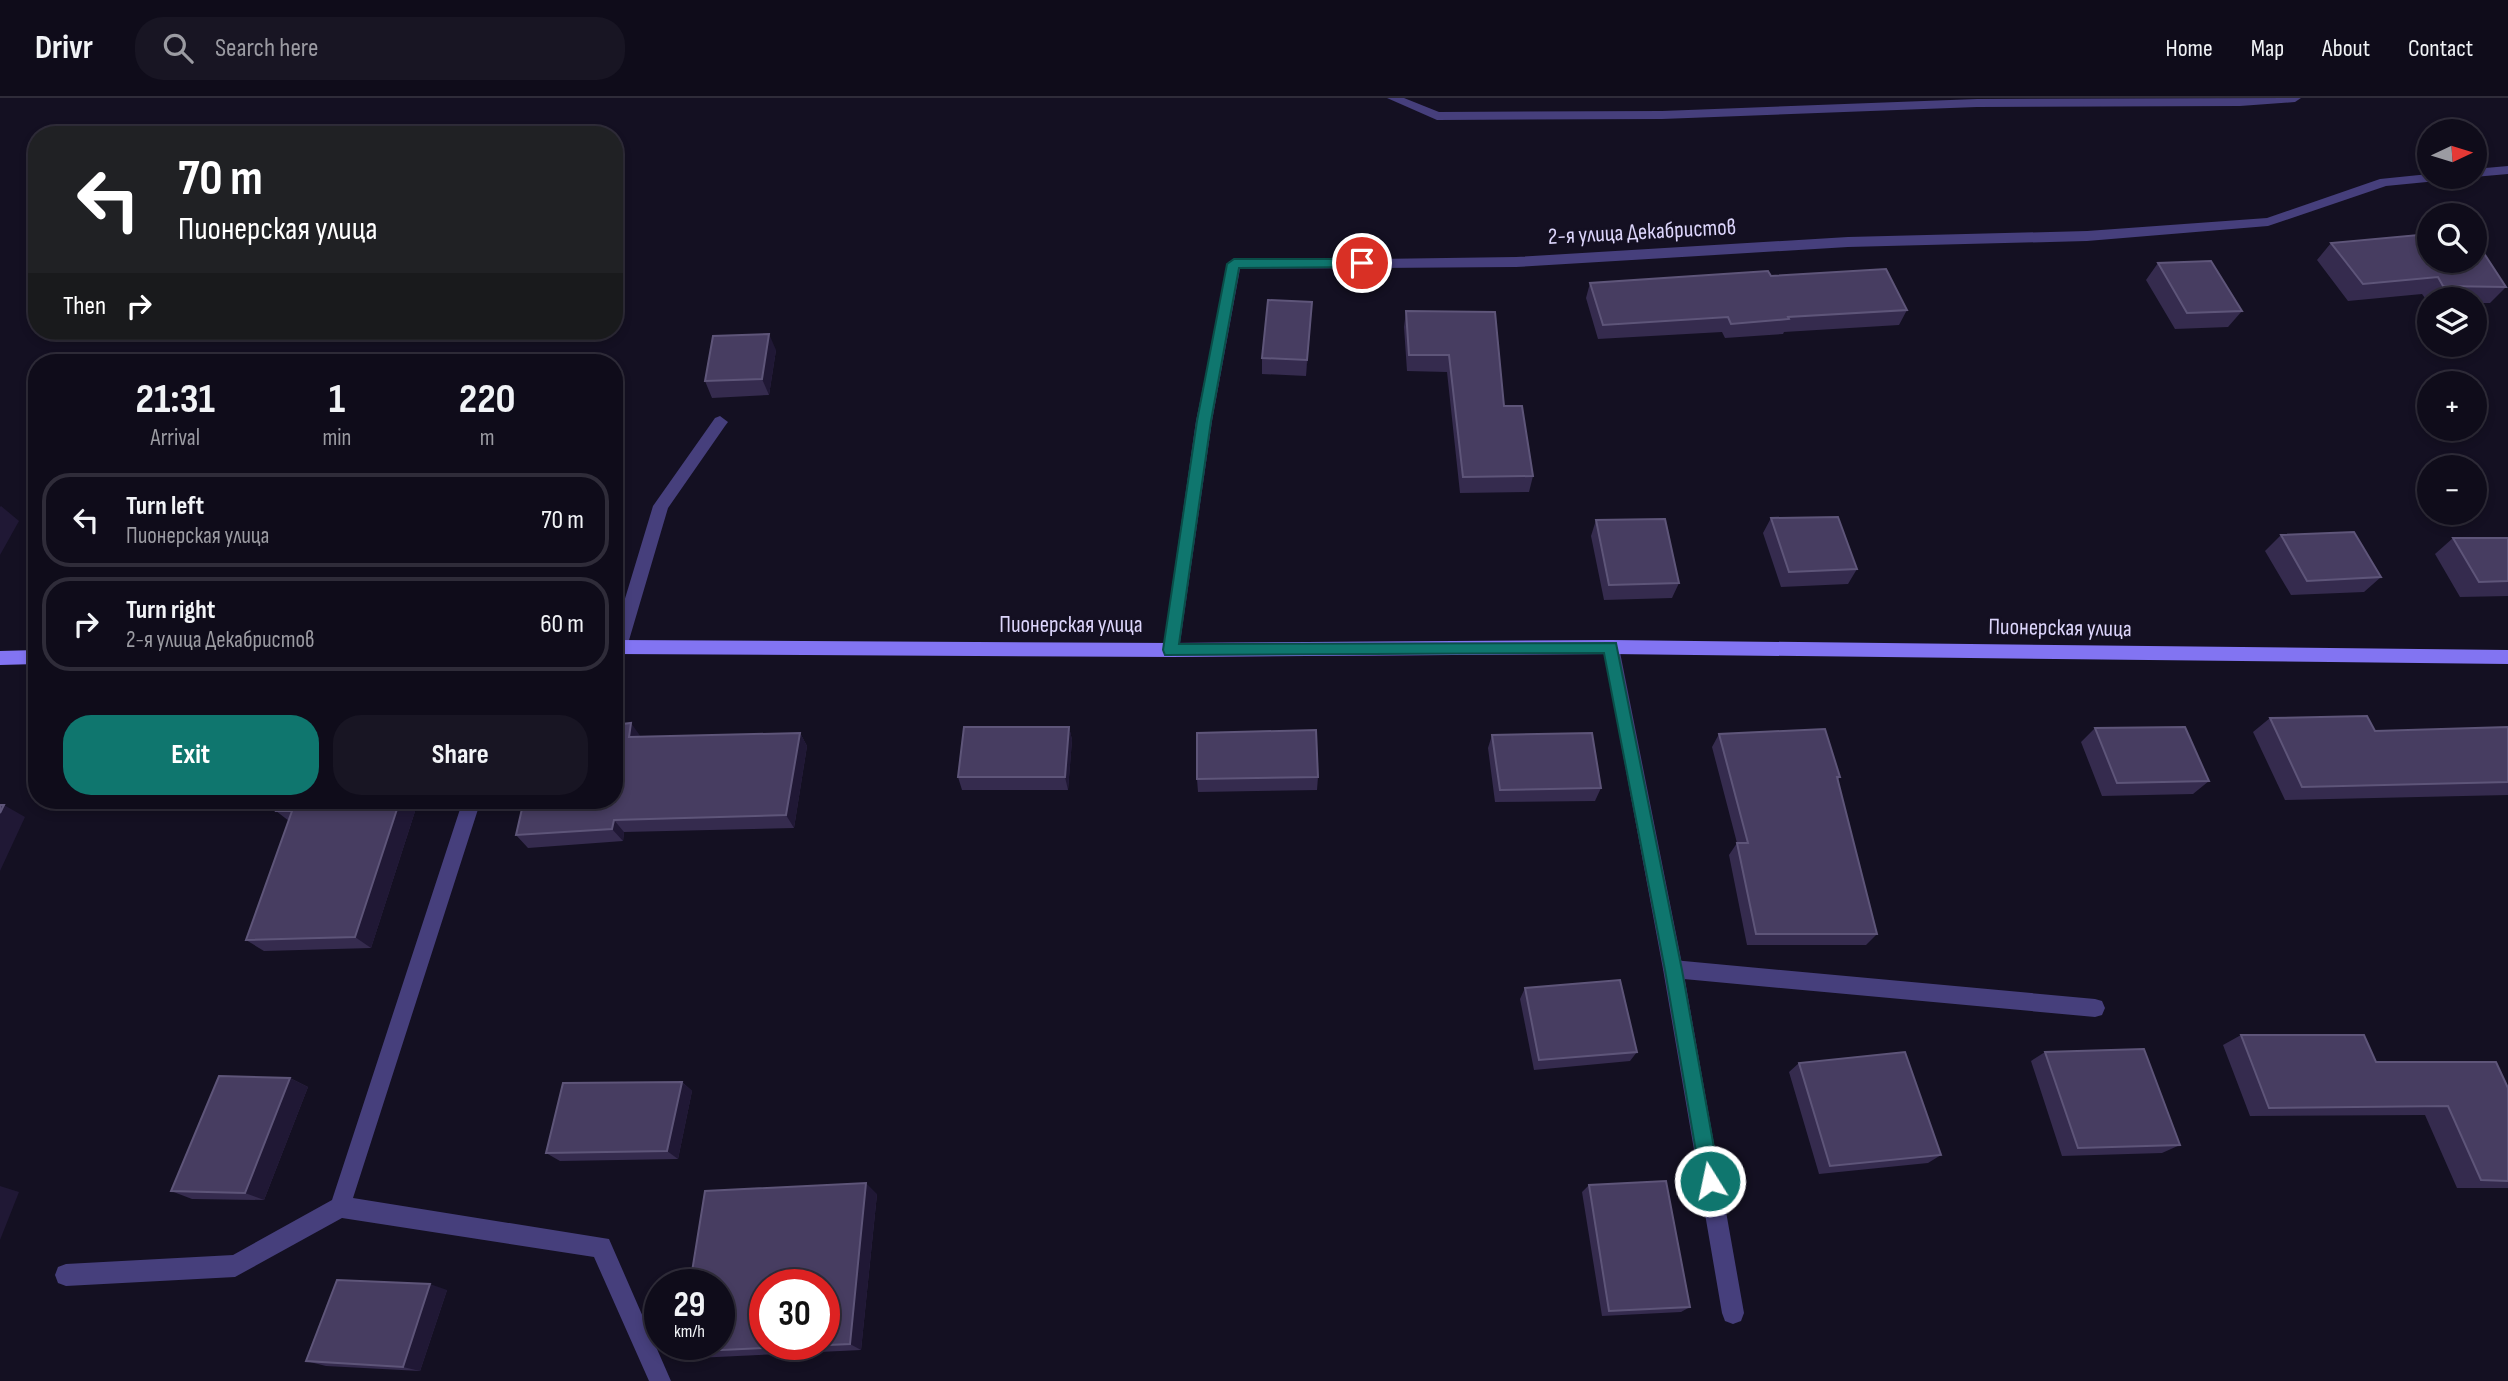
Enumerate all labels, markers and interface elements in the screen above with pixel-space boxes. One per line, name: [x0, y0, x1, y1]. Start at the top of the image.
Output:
search box: [135, 17, 625, 80]
text: Drivr: [35, 28, 93, 68]
icon: search: [159, 29, 197, 67]
text: Search here: [215, 33, 318, 64]
text: Home: [2165, 34, 2213, 63]
text: Map: [2251, 34, 2284, 63]
text: About: [2322, 34, 2370, 63]
text: Contact: [2408, 34, 2473, 63]
north arrow: [2417, 119, 2487, 189]
map controls: [2417, 119, 2487, 525]
text: 70 m: [178, 150, 263, 209]
icon: left: [63, 154, 154, 245]
button: search: [2417, 203, 2487, 273]
text: Пионерская улица: [178, 210, 378, 249]
street label: 2-я улица Декабристов: [1547, 213, 1737, 251]
pin: [1332, 233, 1392, 293]
icon: arrive: [1343, 244, 1381, 282]
icon: right: [120, 287, 158, 325]
button: layers: [2417, 287, 2487, 357]
text: Then: [63, 291, 106, 322]
button: +: [2417, 371, 2487, 441]
text: 21:31: [135, 374, 215, 425]
text: 1: [329, 374, 345, 425]
text: 220: [459, 374, 516, 425]
text: Arrival: [150, 424, 200, 452]
text: min: [322, 424, 351, 452]
text: m: [480, 424, 495, 452]
button: −: [2417, 455, 2487, 525]
text: Turn left: [126, 491, 204, 522]
icon: left: [67, 501, 105, 539]
text: 70 m: [541, 505, 584, 536]
text: Пионерская улица: [126, 522, 269, 550]
text: Turn right: [126, 595, 215, 626]
icon: right: [67, 605, 105, 643]
text: 60 m: [540, 609, 584, 640]
street label: Пионерская улица: [999, 611, 1143, 639]
street label: Пионерская улица: [1988, 613, 2132, 643]
text: 2-я улица Декабристов: [126, 626, 315, 654]
button: Exit: [63, 715, 319, 795]
button: Share: [333, 715, 588, 795]
position arrow: [1673, 1144, 1747, 1218]
speed limit sign: 30: [749, 1269, 840, 1360]
text: 29: [674, 1284, 705, 1327]
text: km/h: [674, 1321, 705, 1342]

